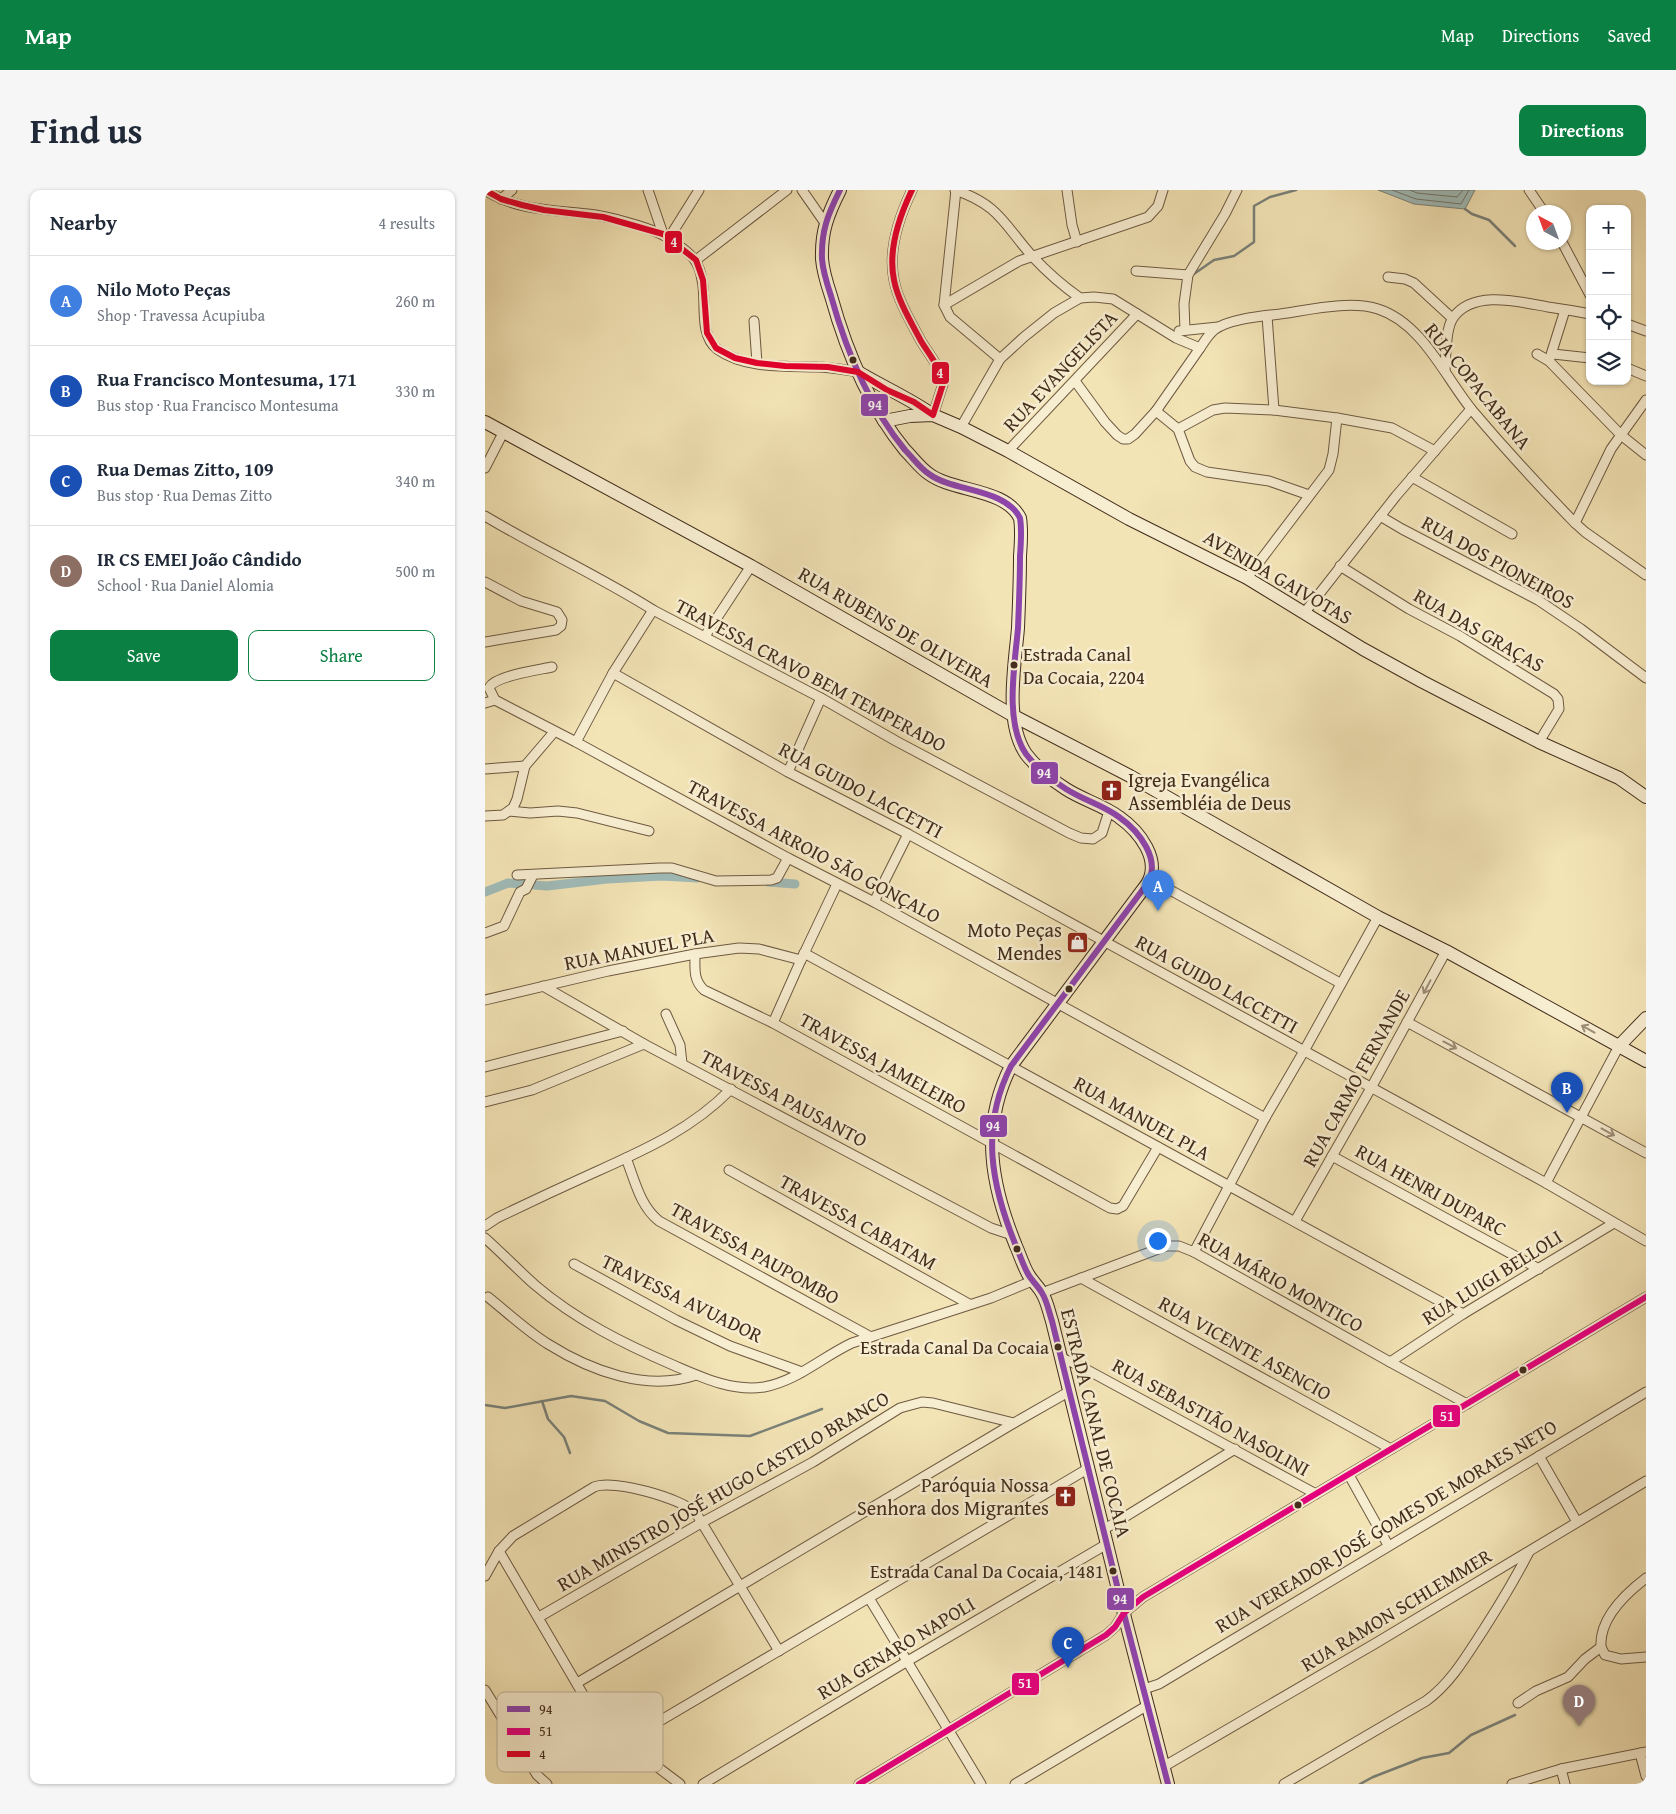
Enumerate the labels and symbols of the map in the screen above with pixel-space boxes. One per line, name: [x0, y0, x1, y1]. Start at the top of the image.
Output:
north arrow: [1526, 205, 1571, 250]
line badge: 4: [664, 230, 683, 254]
text: 4: [670, 232, 678, 252]
street label: RUA EVANGELISTA: [996, 304, 1124, 438]
street label: RUA COPACABANA: [1418, 316, 1539, 455]
unlabelled marker: [848, 355, 858, 365]
line badge: 4: [931, 361, 950, 385]
text: 4: [936, 363, 944, 383]
line badge: 94: [860, 393, 889, 417]
text: 94: [868, 395, 882, 415]
street label: RUA DOS PIONEIROS: [1417, 508, 1580, 616]
street label: AVENIDA GAIVOTAS: [1198, 522, 1358, 631]
street label: RUA RUBENS DE OLIVEIRA: [793, 559, 999, 694]
street label: RUA DAS GRAÇAS: [1409, 580, 1550, 679]
street label: TRAVESSA CRAVO BEM TEMPERADO: [671, 591, 952, 759]
place label: Estrada Canal Da Cocaia, 2204: [1023, 640, 1145, 691]
marker: Estrada Canal Da Cocaia, 2204: [1009, 660, 1019, 670]
street label: RUA GUIDO LACCETTI: [774, 734, 948, 845]
line badge: 94: [1030, 761, 1059, 785]
text: 94: [1037, 763, 1051, 783]
place label: Igreja Evangélica Assembléia de Deus: [1128, 765, 1291, 817]
street label: TRAVESSA ARROIO SÃO GONÇALO: [683, 771, 946, 930]
church icon: Igreja Evangélica Assembléia de Deus: [1100, 779, 1124, 803]
pin: A: [1142, 870, 1174, 911]
place label: Moto Peças Mendes: [967, 915, 1062, 967]
street label: RUA MANUEL PLA: [562, 920, 716, 977]
street label: RUA GUIDO LACCETTI: [1131, 927, 1304, 1040]
shop icon: Moto Peças Mendes: [1066, 930, 1090, 954]
one-way arrow: [1421, 979, 1431, 993]
unlabelled marker: [1064, 984, 1074, 994]
street label: RUA CARMO FERNANDE: [1295, 984, 1416, 1172]
street label: TRAVESSA JAMELEIRO: [794, 1005, 972, 1121]
one-way arrow: [1581, 1024, 1596, 1033]
one-way arrow: [1443, 1040, 1458, 1050]
street label: TRAVESSA PAUSANTO: [696, 1041, 873, 1154]
street label: RUA MANUEL PLA: [1069, 1068, 1216, 1167]
pin: B: [1551, 1072, 1583, 1113]
line badge: 94: [979, 1114, 1008, 1138]
text: 94: [986, 1116, 1000, 1136]
one-way arrow: [1601, 1127, 1615, 1137]
street label: RUA HENRI DUPARC: [1351, 1136, 1512, 1243]
street label: TRAVESSA CABATAM: [774, 1166, 942, 1277]
street label: TRAVESSA PAUPOMBO: [665, 1194, 845, 1311]
street label: RUA LUIGI BELLOLI: [1416, 1222, 1568, 1331]
street label: RUA MÁRIO MONTICO: [1193, 1224, 1369, 1339]
your location: [1145, 1228, 1171, 1254]
unlabelled marker: [1012, 1244, 1022, 1254]
street label: TRAVESSA AVUADOR: [597, 1246, 768, 1349]
street label: RUA VICENTE ASENCIO: [1154, 1288, 1337, 1407]
street label: ESTRADA CANAL DE COCAIA: [1054, 1305, 1139, 1540]
place label: Estrada Canal Da Cocaia: [860, 1333, 1049, 1361]
marker: Estrada Canal Da Cocaia: [1053, 1342, 1063, 1352]
street label: RUA SEBASTIÃO NASOLINI: [1107, 1350, 1315, 1483]
unlabelled marker: [1518, 1365, 1528, 1375]
street label: RUA MINISTRO JOSÉ HUGO CASTELO BRANCO: [551, 1383, 894, 1598]
line badge: 51: [1432, 1404, 1461, 1428]
text: 51: [1440, 1406, 1454, 1426]
street label: RUA VEREADOR JOSÉ GOMES DE MORAES NETO: [1209, 1412, 1562, 1640]
place label: Paróquia Nossa Senhora dos Migrantes: [857, 1470, 1050, 1522]
church icon: Paróquia Nossa Senhora dos Migrantes: [1053, 1485, 1077, 1509]
unlabelled marker: [1293, 1500, 1303, 1510]
street label: RUA RAMON SCHLEMMER: [1295, 1541, 1497, 1678]
place label: Estrada Canal Da Cocaia, 1481: [870, 1557, 1104, 1585]
marker: Estrada Canal Da Cocaia, 1481: [1108, 1566, 1118, 1576]
line badge: 94: [1106, 1587, 1135, 1611]
street label: RUA GENARO NAPOLI: [811, 1589, 980, 1706]
text: 94: [1113, 1589, 1127, 1609]
pin: C: [1052, 1627, 1084, 1668]
line badge: 51: [1011, 1672, 1040, 1696]
text: 51: [1018, 1673, 1032, 1693]
pin: D: [1563, 1685, 1595, 1726]
legend: [497, 1692, 663, 1772]
text: 94: [539, 1699, 553, 1719]
text: 51: [539, 1721, 552, 1741]
text: 4: [539, 1744, 546, 1764]

